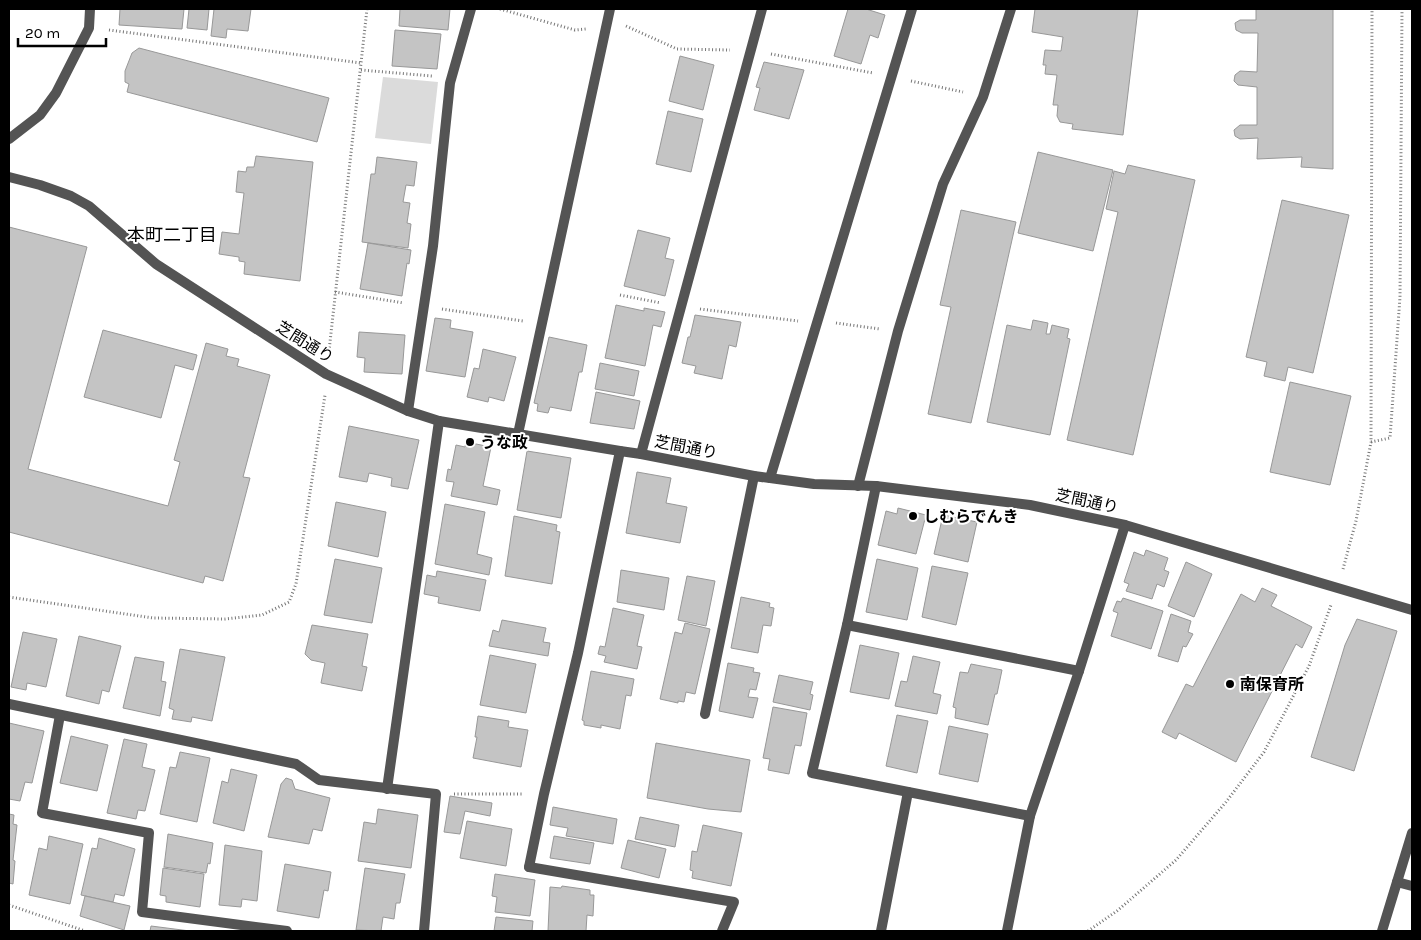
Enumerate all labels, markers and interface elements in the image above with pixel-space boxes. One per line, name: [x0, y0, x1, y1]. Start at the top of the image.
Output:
scale bar: [18, 15, 105, 47]
text: 20 m: [25, 24, 60, 42]
district label: 本町二丁目: [127, 224, 217, 246]
street label: 芝間通り: [273, 317, 337, 367]
street label: 芝間通り: [653, 432, 719, 462]
place label: うな政: [480, 433, 528, 452]
marker: うな政: [464, 436, 476, 448]
street label: 芝間通り: [1054, 485, 1120, 517]
place label: しむらでんき: [923, 507, 1019, 526]
marker: しむらでんき: [907, 510, 919, 522]
place label: 南保育所: [1240, 675, 1304, 694]
marker: 南保育所: [1224, 678, 1236, 690]

